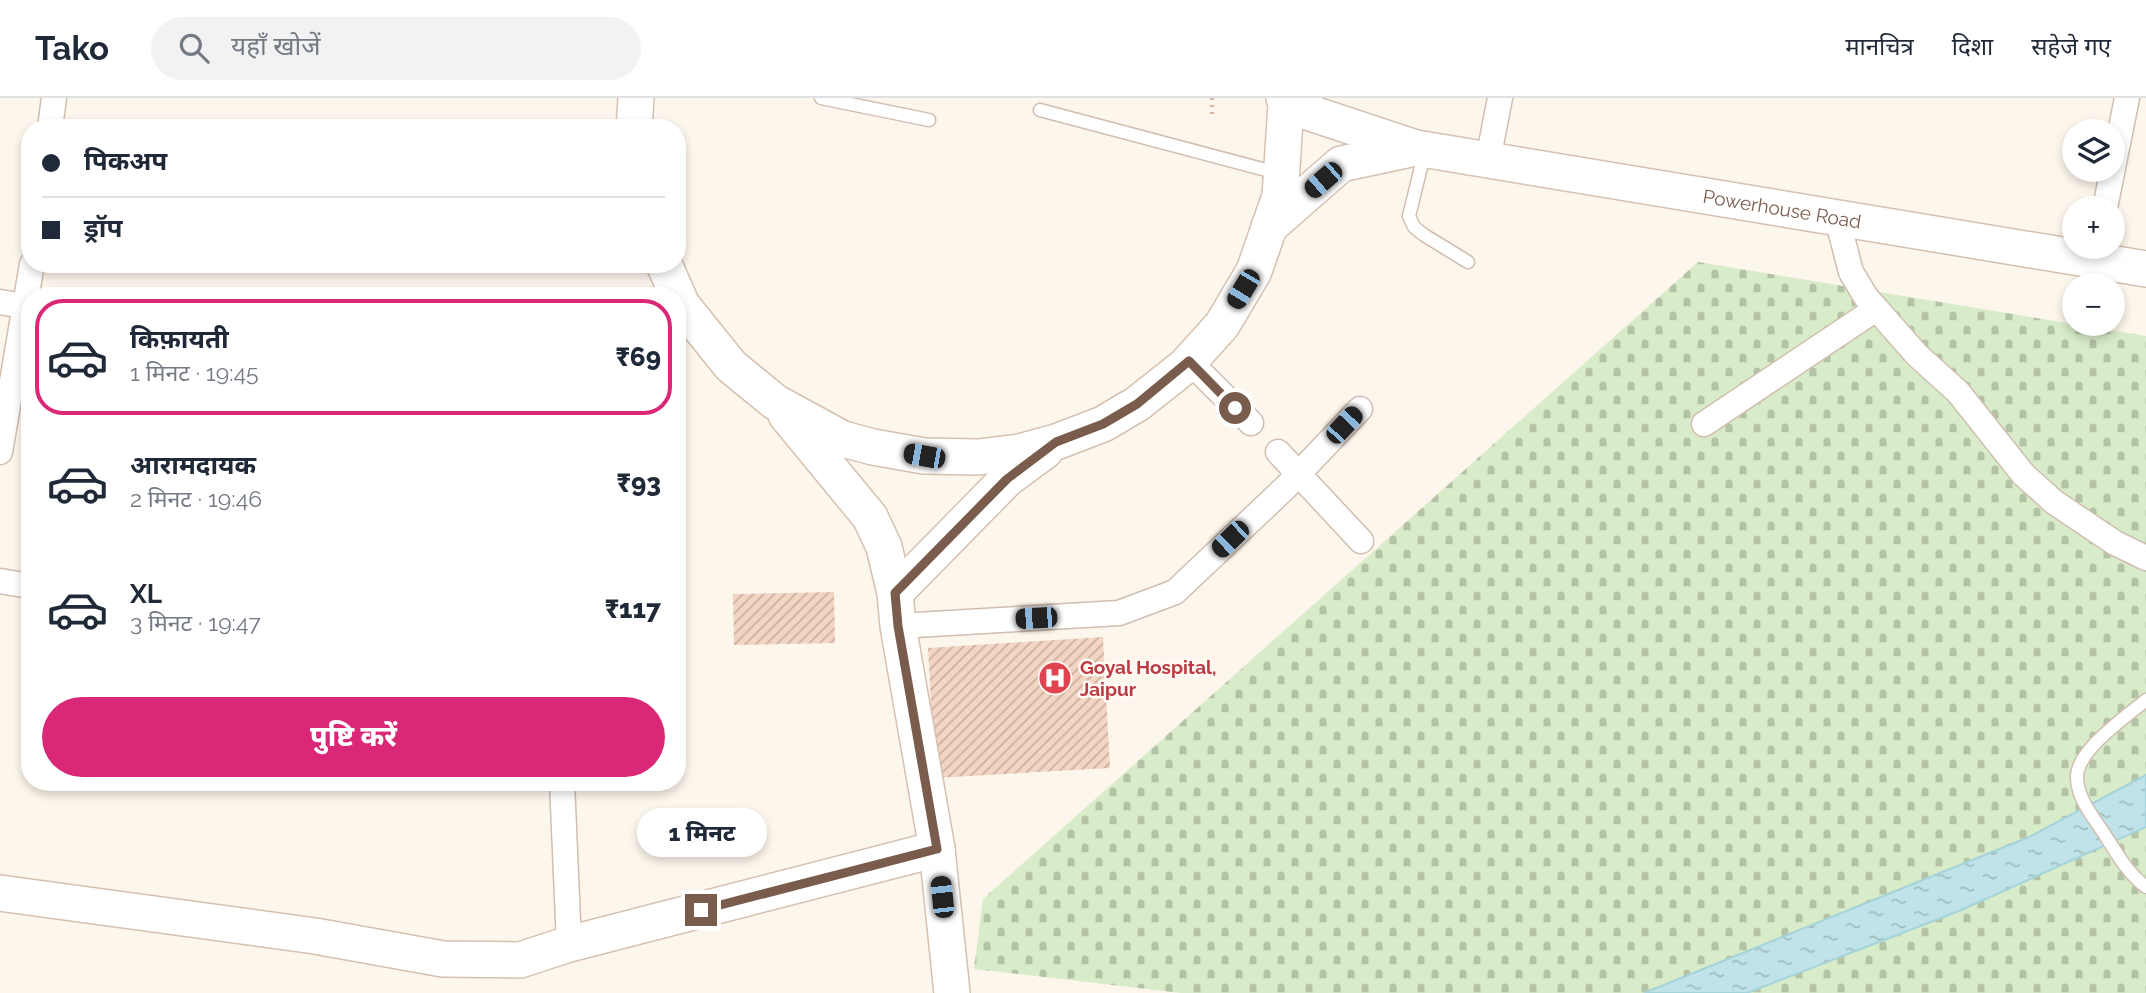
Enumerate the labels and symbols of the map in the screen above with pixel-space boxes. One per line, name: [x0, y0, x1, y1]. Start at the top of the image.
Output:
car: [1301, 158, 1346, 202]
street label: Powerhouse Road: [1701, 185, 1863, 233]
car: [1224, 266, 1263, 312]
route start: [1219, 392, 1251, 424]
car: [1322, 402, 1367, 448]
car: [902, 442, 947, 470]
car: [1208, 517, 1253, 561]
car: [1015, 606, 1058, 630]
place label: Goyal Hospital, Jaipur: [1080, 656, 1217, 700]
hospital icon: Goyal Hospital, Jaipur: [1036, 659, 1074, 697]
callout: 1 मिनट: [636, 808, 766, 858]
car: [930, 875, 955, 919]
route end: [685, 894, 717, 926]

